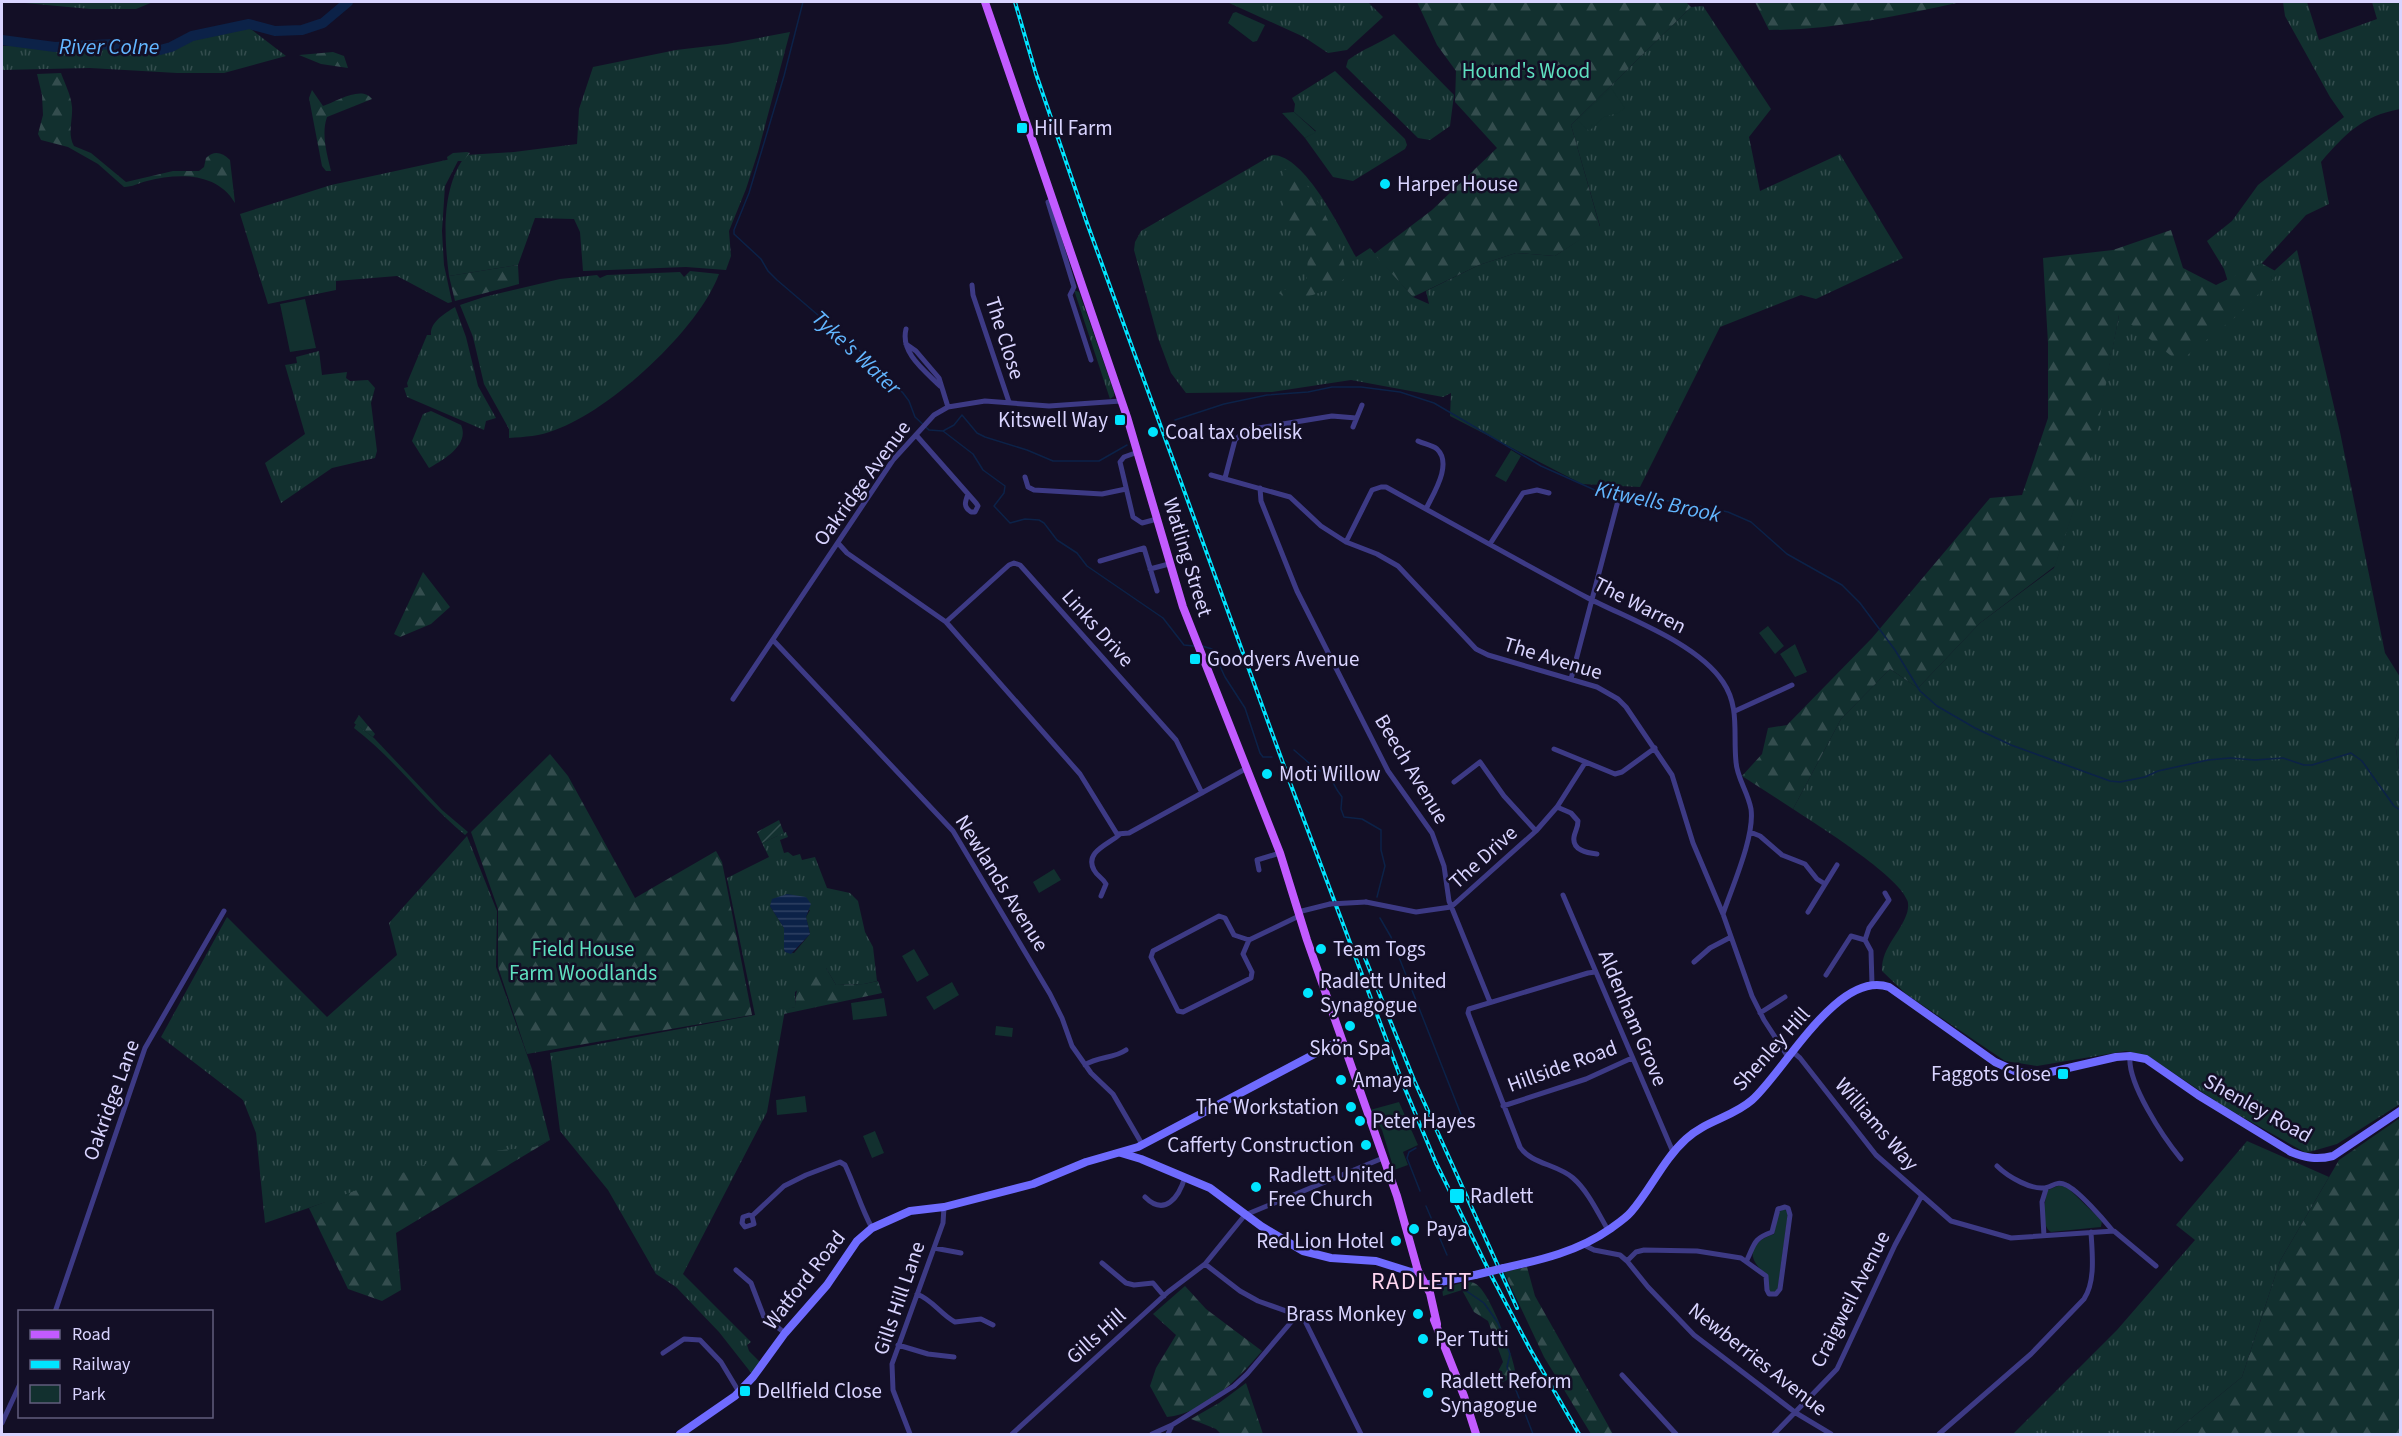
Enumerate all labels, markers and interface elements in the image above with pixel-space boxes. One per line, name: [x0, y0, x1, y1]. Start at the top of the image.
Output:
water label: River Colne: [59, 31, 159, 63]
park label: Hound's Wood: [1462, 56, 1590, 86]
place label: Hill Farm: [1034, 113, 1113, 143]
marker: Hill Farm: [1015, 121, 1029, 135]
place label: Harper House: [1397, 169, 1518, 199]
marker: Harper House: [1378, 177, 1392, 191]
street label: The Close: [978, 293, 1032, 383]
water label: Tyke's Water: [804, 303, 909, 404]
place label: Kitswell Way: [998, 405, 1108, 435]
marker: Kitswell Way: [1113, 413, 1127, 427]
street label: Oakridge Avenue: [806, 414, 918, 552]
place label: Coal tax obelisk: [1165, 417, 1303, 447]
marker: Coal tax obelisk: [1146, 425, 1160, 439]
water label: Kitwells Brook: [1592, 473, 1724, 531]
street label: Watling Street: [1156, 494, 1220, 620]
street label: The Warren: [1589, 569, 1691, 641]
street label: Links Drive: [1055, 582, 1141, 674]
street label: The Avenue: [1500, 629, 1606, 687]
place label: Goodyers Avenue: [1207, 644, 1359, 674]
marker: Goodyers Avenue: [1188, 652, 1202, 666]
street label: Beech Avenue: [1367, 709, 1457, 829]
place label: Moti Willow: [1279, 759, 1381, 789]
marker: Moti Willow: [1260, 767, 1274, 781]
street label: Newlands Avenue: [948, 809, 1056, 957]
street label: The Drive: [1442, 818, 1524, 896]
park label: Field House Farm Woodlands: [509, 934, 657, 988]
place label: Team Togs: [1333, 934, 1426, 964]
marker: Team Togs: [1314, 942, 1328, 956]
street label: Aldenham Grove: [1591, 945, 1675, 1091]
place label: Radlett United Synagogue: [1320, 966, 1447, 1020]
marker: Radlett United Synagogue: [1301, 986, 1315, 1000]
street label: Shenley Hill: [1725, 1000, 1817, 1098]
marker: Skön Spa: [1343, 1019, 1357, 1033]
street label: Hillside Road: [1503, 1032, 1621, 1100]
place label: Skön Spa: [1309, 1033, 1391, 1063]
street label: Oakridge Lane: [75, 1035, 147, 1165]
place label: Faggots Close: [1931, 1059, 2051, 1089]
place label: Amaya: [1353, 1065, 1412, 1095]
street label: Shenley Road: [2198, 1066, 2318, 1150]
marker: Faggots Close: [2056, 1067, 2070, 1081]
street label: Williams Way: [1828, 1071, 1926, 1177]
marker: Amaya: [1334, 1073, 1348, 1087]
place label: The Workstation: [1196, 1092, 1339, 1122]
marker: The Workstation: [1344, 1100, 1358, 1114]
place label: Peter Hayes: [1372, 1106, 1476, 1136]
marker: Peter Hayes: [1353, 1114, 1367, 1128]
place label: Cafferty Construction: [1167, 1130, 1354, 1160]
marker: Cafferty Construction: [1359, 1138, 1373, 1152]
place label: Radlett United Free Church: [1268, 1160, 1395, 1214]
marker: Radlett United Free Church: [1249, 1180, 1263, 1194]
place label: Radlett: [1470, 1181, 1533, 1211]
marker: Radlett: [1448, 1187, 1466, 1205]
place label: Paya: [1426, 1214, 1468, 1244]
marker: Paya: [1407, 1222, 1421, 1236]
street label: Watford Road: [756, 1224, 852, 1336]
street label: Craigweil Avenue: [1803, 1225, 1897, 1373]
place label: Red Lion Hotel: [1256, 1226, 1384, 1256]
marker: Red Lion Hotel: [1389, 1234, 1403, 1248]
street label: Gills Hill Lane: [866, 1237, 932, 1359]
district label: RADLETT: [1371, 1264, 1473, 1299]
street label: Newberries Avenue: [1682, 1295, 1834, 1423]
place label: Brass Monkey: [1286, 1299, 1406, 1329]
street label: Gills Hill: [1059, 1301, 1133, 1371]
marker: Brass Monkey: [1411, 1307, 1425, 1321]
legend: [18, 1310, 213, 1418]
text: Road: [72, 1322, 111, 1347]
place label: Per Tutti: [1435, 1324, 1509, 1354]
marker: Per Tutti: [1416, 1332, 1430, 1346]
text: Railway: [72, 1352, 131, 1377]
place label: Radlett Reform Synagogue: [1440, 1366, 1572, 1420]
place label: Dellfield Close: [757, 1376, 882, 1406]
text: Park: [72, 1382, 106, 1407]
marker: Dellfield Close: [738, 1384, 752, 1398]
marker: Radlett Reform Synagogue: [1421, 1386, 1435, 1400]

